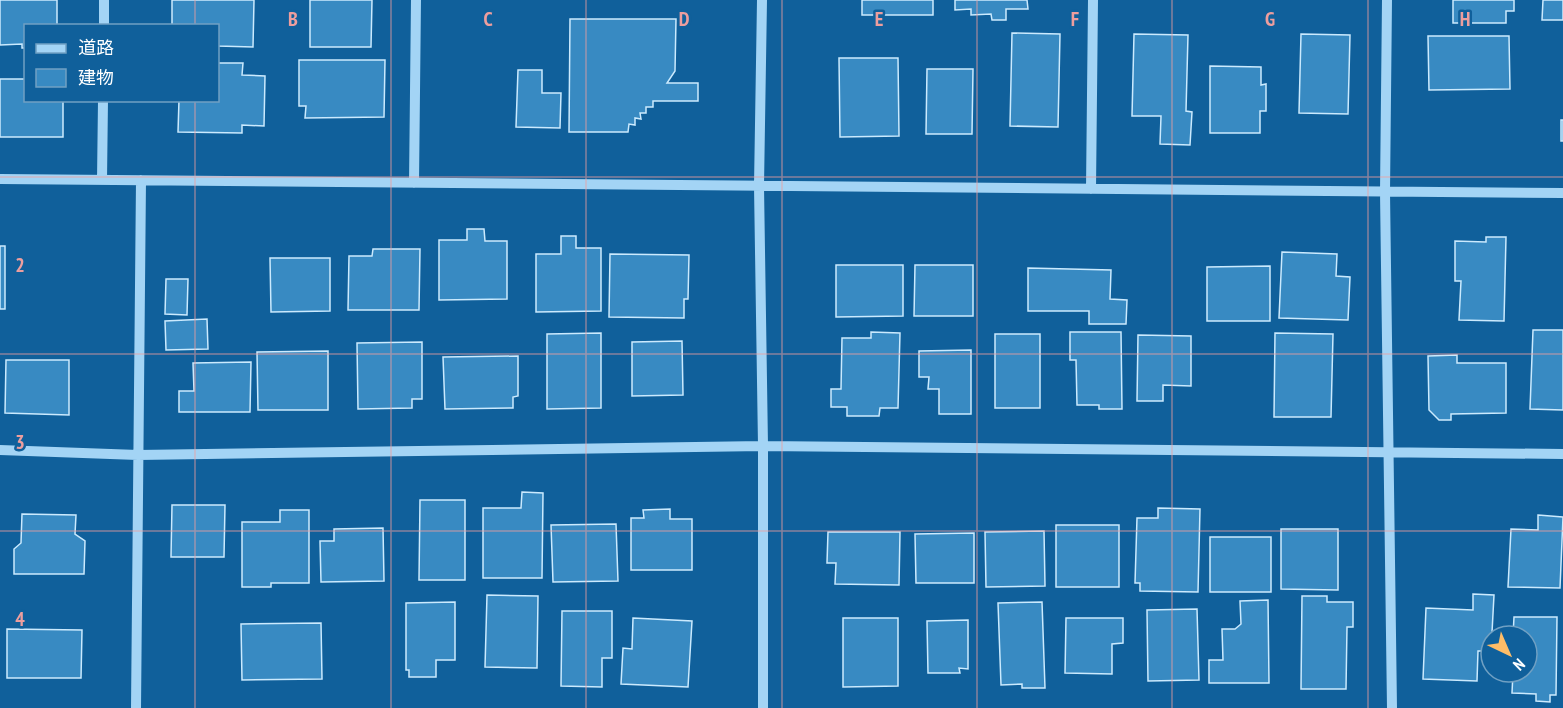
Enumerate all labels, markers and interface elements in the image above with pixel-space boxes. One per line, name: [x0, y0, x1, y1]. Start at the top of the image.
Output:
text: B: [288, 6, 298, 32]
text: C: [483, 6, 493, 32]
text: D: [679, 6, 690, 32]
text: E: [875, 6, 883, 32]
text: F: [1071, 6, 1079, 32]
text: G: [1265, 6, 1275, 32]
text: H: [1460, 6, 1470, 32]
legend: [24, 24, 219, 102]
text: 道路: [78, 36, 114, 59]
text: 建物: [78, 66, 114, 89]
text: 2: [15, 252, 25, 278]
text: 3: [15, 429, 25, 455]
text: 4: [15, 606, 25, 632]
north arrow: [1479, 624, 1539, 684]
text: N: [1509, 655, 1529, 675]

